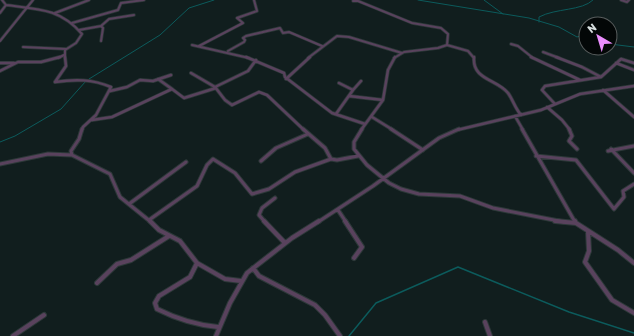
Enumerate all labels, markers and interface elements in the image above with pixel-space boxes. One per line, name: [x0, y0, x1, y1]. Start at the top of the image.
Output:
north arrow: [578, 16, 618, 56]
text: N: [585, 21, 599, 36]

